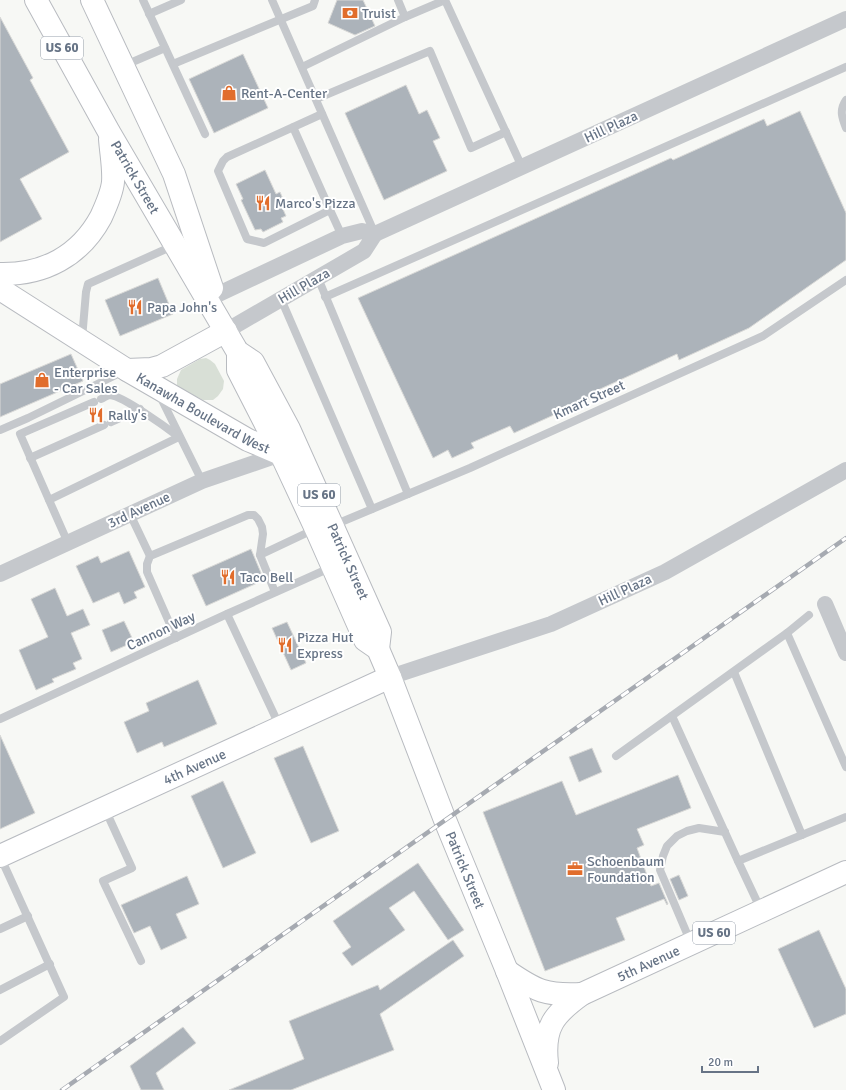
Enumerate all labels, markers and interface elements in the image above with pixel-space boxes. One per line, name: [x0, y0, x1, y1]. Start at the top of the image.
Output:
bank icon: Truist: [341, 4, 359, 22]
place label: Truist: [362, 5, 396, 22]
road number: US 60: [41, 37, 83, 59]
shop icon: Rent-A-Center: [220, 84, 238, 102]
place label: Rent-A-Center: [241, 85, 328, 102]
street label: Hill Plaza: [582, 107, 640, 147]
street label: Patrick Street: [107, 137, 163, 217]
restaurant icon: Marco's Pizza: [254, 194, 272, 212]
place label: Marco's Pizza: [275, 195, 356, 212]
street label: Hill Plaza: [275, 264, 333, 308]
restaurant icon: Papa John's: [126, 298, 144, 316]
place label: Papa John's: [147, 299, 217, 316]
place label: Enterprise - Car Sales: [54, 364, 118, 397]
street label: Kanawha Boulevard West: [133, 369, 273, 457]
shop icon: Enterprise - Car Sales: [33, 371, 51, 389]
street label: Kmart Street: [551, 377, 627, 423]
restaurant icon: Rally's: [87, 406, 105, 424]
place label: Rally's: [108, 407, 147, 424]
road number: US 60: [298, 484, 340, 506]
street label: 3rd Avenue: [105, 488, 173, 532]
street label: Patrick Street: [324, 520, 373, 602]
restaurant icon: Taco Bell: [219, 568, 237, 586]
place label: Taco Bell: [240, 569, 293, 586]
street label: Hill Plaza: [596, 570, 654, 610]
street label: Cannon Way: [124, 608, 198, 654]
place label: Pizza Hut Express: [297, 629, 354, 662]
restaurant icon: Pizza Hut Express: [276, 636, 294, 654]
street label: 4th Avenue: [160, 745, 228, 788]
street label: Patrick Street: [442, 829, 489, 911]
place label: Schoenbaum Foundation: [587, 853, 664, 886]
office icon: Schoenbaum Foundation: [566, 860, 584, 878]
road number: US 60: [693, 922, 735, 944]
street label: 5th Avenue: [614, 942, 682, 985]
scale bar: [702, 1048, 758, 1074]
text: 20 m: [708, 1055, 733, 1070]

